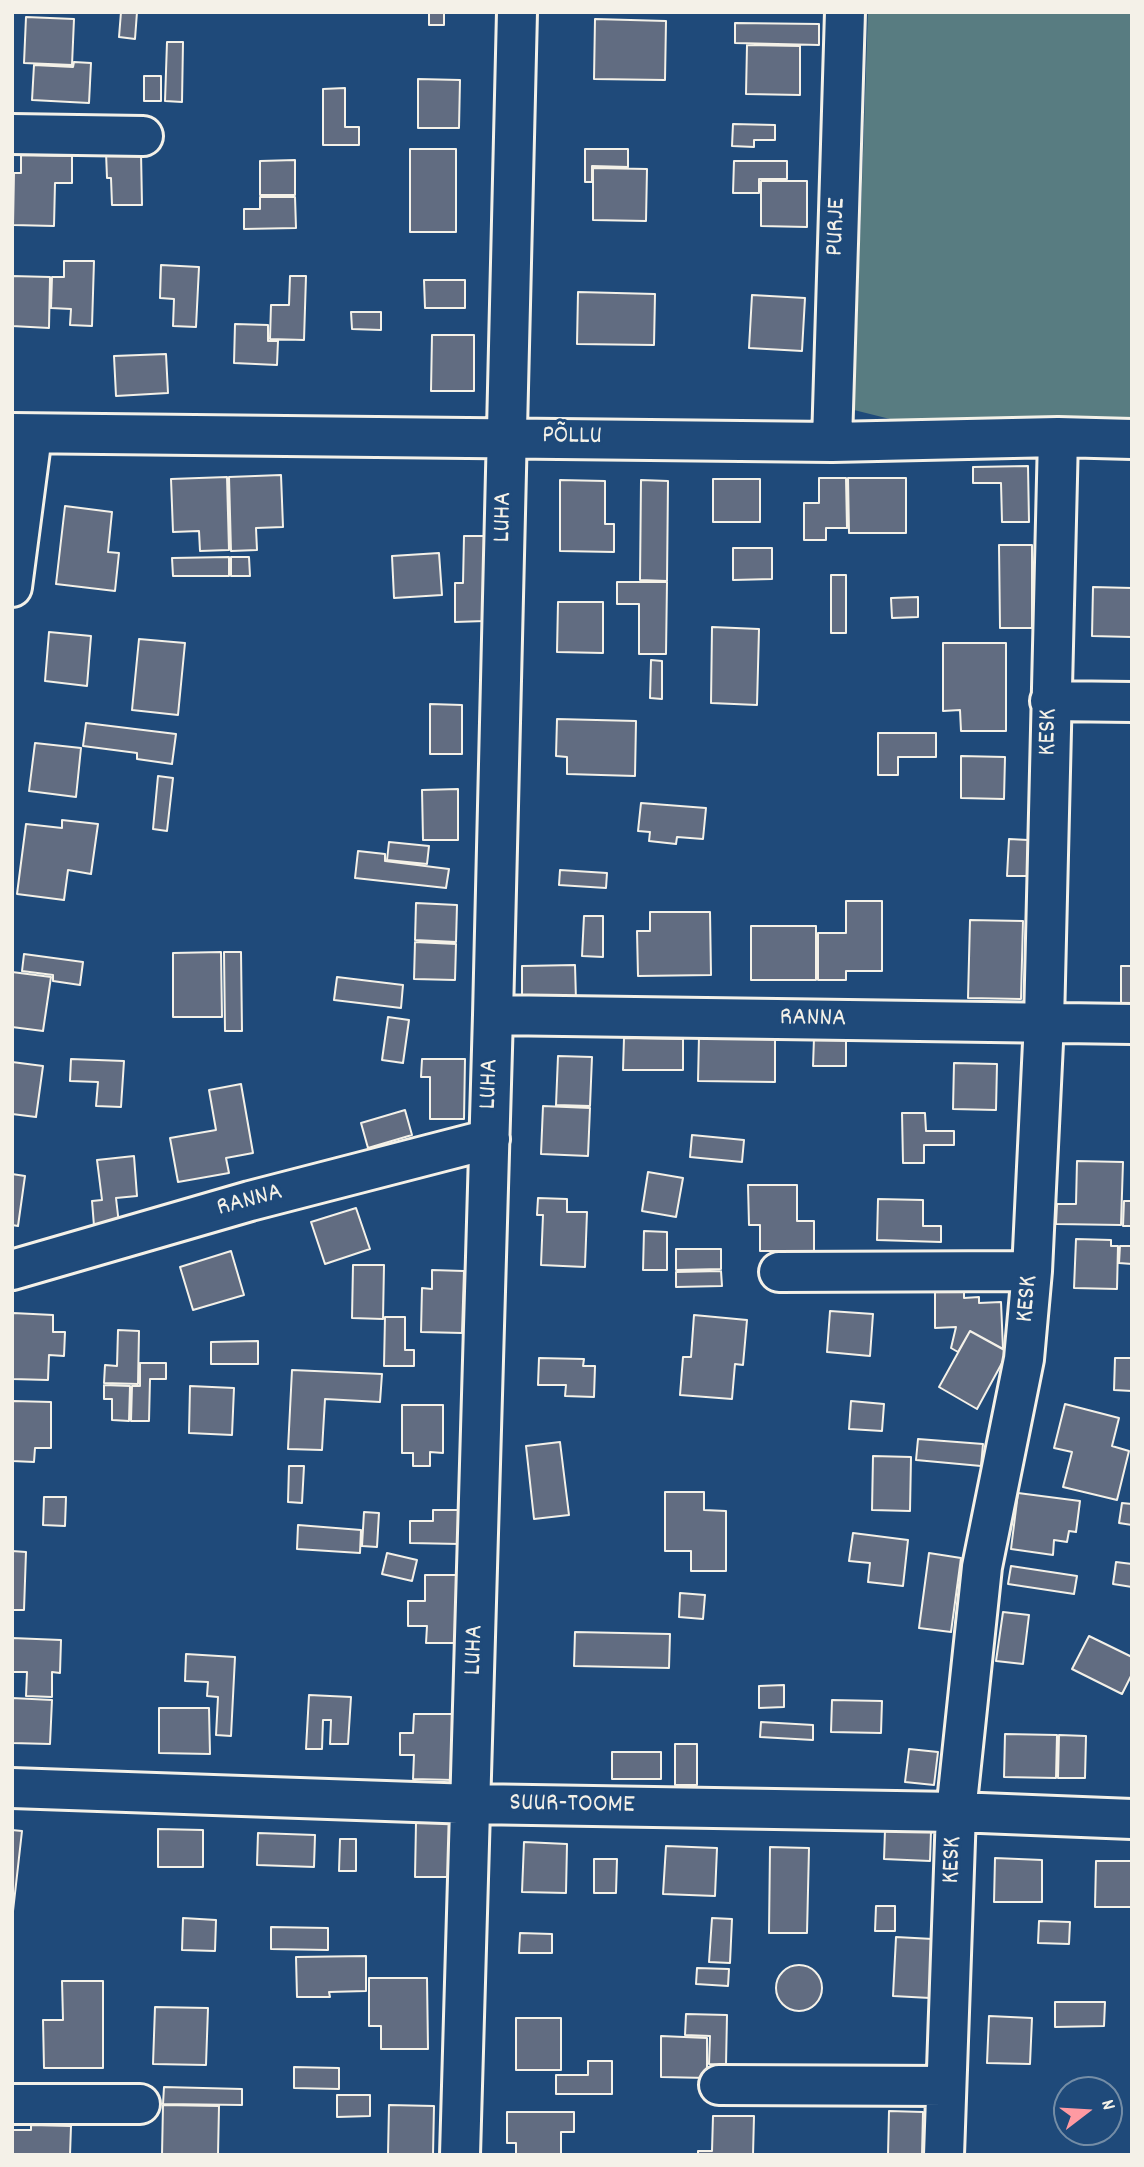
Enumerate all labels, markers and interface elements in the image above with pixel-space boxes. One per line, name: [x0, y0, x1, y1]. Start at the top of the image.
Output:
street label: PURJE: [821, 197, 855, 257]
street label: PÕLLU: [542, 422, 602, 454]
street label: LUHA: [489, 491, 521, 543]
street label: KESK: [1034, 708, 1066, 756]
street label: RANNA: [779, 1004, 847, 1036]
street label: LUHA: [475, 1058, 507, 1110]
street label: RANNA: [214, 1178, 286, 1226]
street label: KESK: [1011, 1274, 1047, 1324]
street label: LUHA: [460, 1624, 492, 1676]
street label: SUUR-TOOME: [509, 1789, 635, 1823]
street label: KESK: [938, 1836, 970, 1884]
north arrow: [1053, 2076, 1123, 2146]
text: N: [1092, 2097, 1121, 2114]

